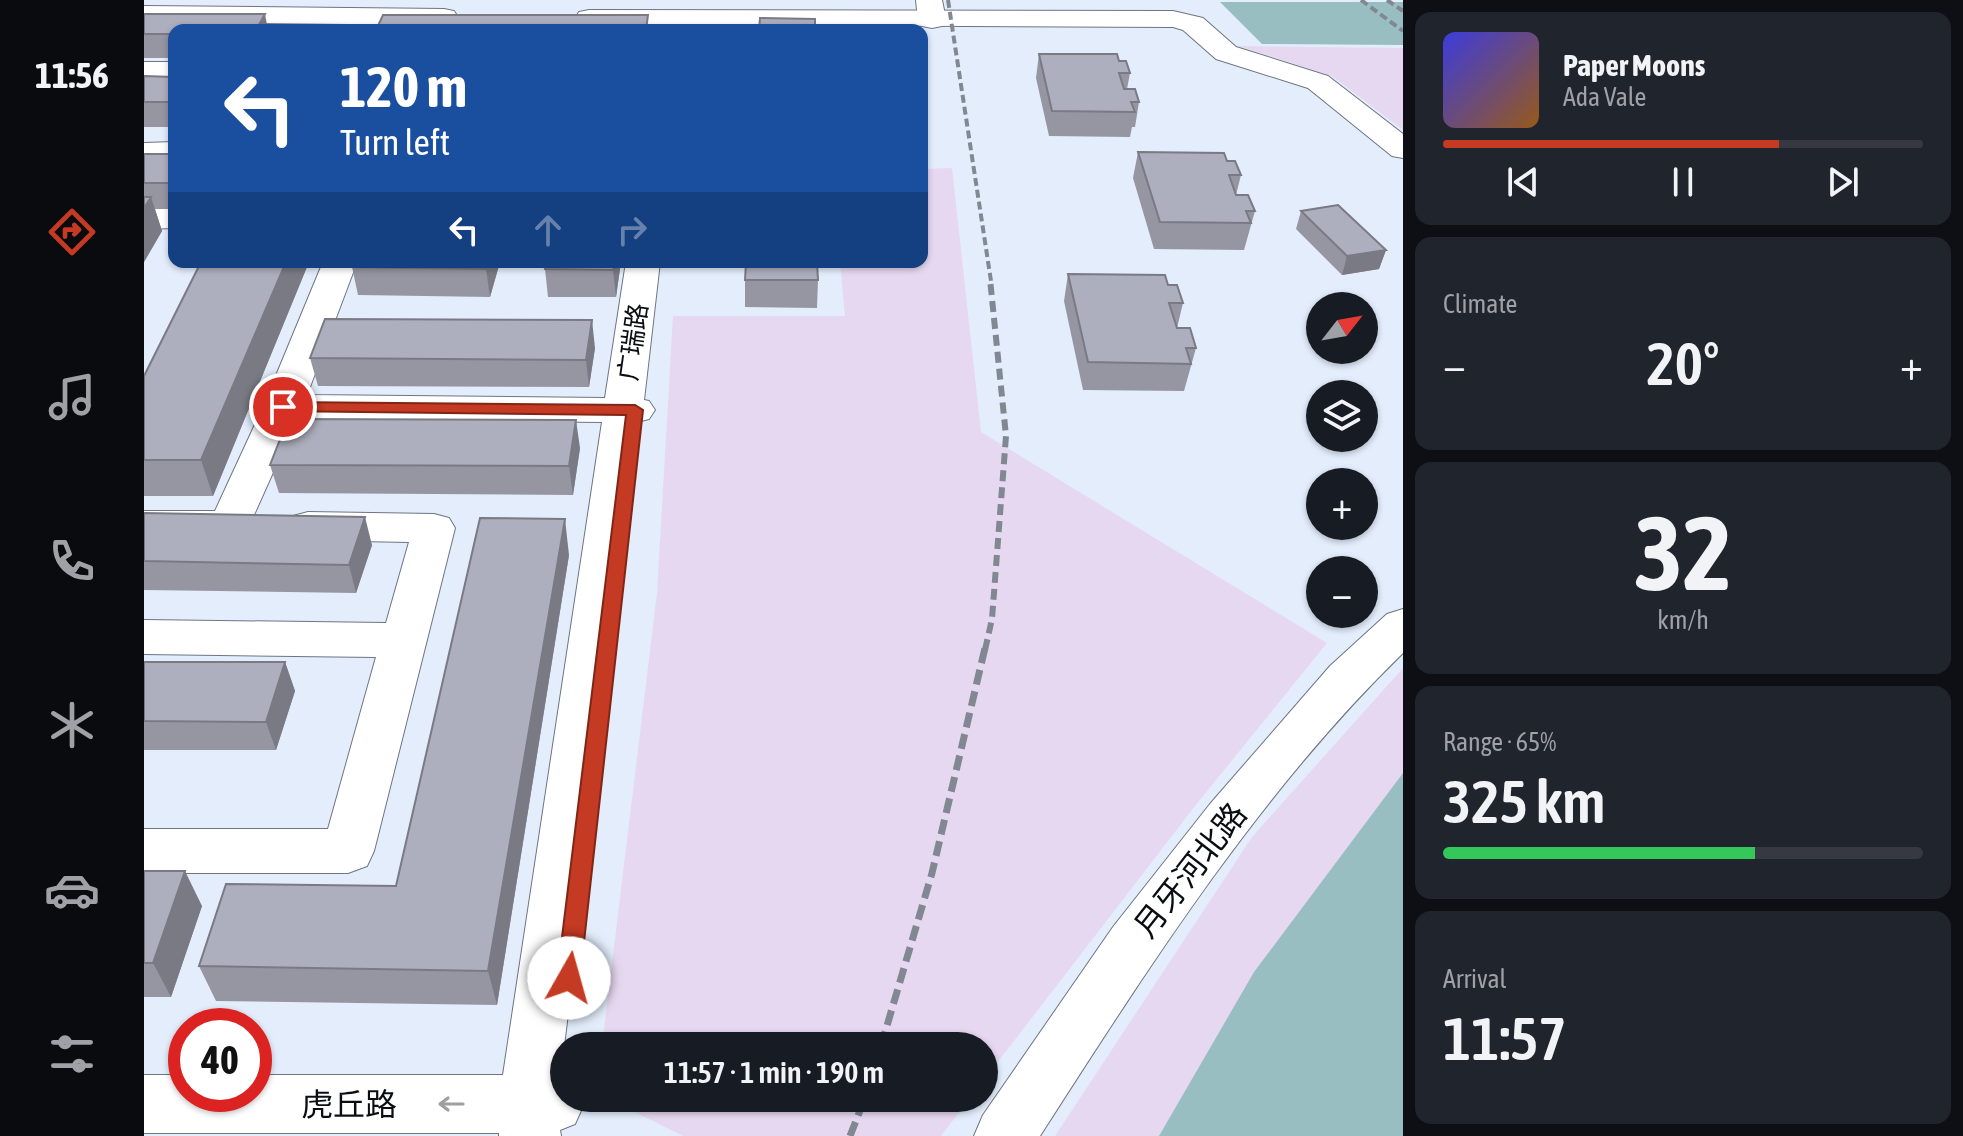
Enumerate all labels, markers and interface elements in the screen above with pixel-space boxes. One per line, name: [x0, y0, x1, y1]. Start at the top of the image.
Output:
text: Paper Moons: [1563, 48, 1705, 82]
text: 11:56: [35, 54, 109, 96]
text: 120 m: [340, 55, 467, 119]
icon: left: [208, 56, 312, 160]
text: Ada Vale: [1563, 82, 1646, 112]
text: Turn left: [340, 121, 450, 163]
icon: previous: [1501, 160, 1545, 204]
icon: pause: [1661, 160, 1705, 204]
icon: next: [1821, 160, 1865, 204]
icon: directions: [44, 204, 100, 260]
icon: left: [442, 208, 486, 252]
icon: ahead: [526, 208, 570, 252]
icon: right: [610, 208, 654, 252]
text: Climate: [1443, 289, 1517, 319]
north arrow: [1306, 292, 1378, 364]
map controls: [1306, 292, 1378, 628]
street label: 广瑞路: [613, 301, 653, 383]
text: 20°: [1647, 329, 1719, 398]
text: −: [1443, 339, 1466, 389]
text: +: [1900, 339, 1923, 389]
icon: music: [44, 369, 100, 425]
pin: [249, 373, 317, 441]
button: layers: [1306, 380, 1378, 452]
icon: arrive: [261, 385, 305, 429]
button: +: [1306, 468, 1378, 540]
text: 32: [1634, 493, 1732, 612]
icon: phone: [44, 533, 100, 589]
button: −: [1306, 556, 1378, 628]
text: km/h: [1657, 605, 1709, 635]
icon: climate: [44, 697, 100, 753]
text: Range · 65%: [1443, 727, 1556, 757]
text: 325 km: [1443, 767, 1605, 836]
street label: 月牙河北路: [1126, 796, 1254, 944]
icon: car: [44, 862, 100, 918]
position arrow: [527, 936, 611, 1020]
text: Arrival: [1443, 964, 1507, 994]
text: 11:57: [1443, 1004, 1566, 1073]
speed limit sign: 40: [168, 1008, 272, 1112]
icon: filters: [44, 1026, 100, 1082]
text: 11:57 · 1 min · 190 m: [664, 1055, 884, 1089]
street label: 虎丘路: [301, 1086, 397, 1123]
one-way arrow: [438, 1096, 465, 1112]

